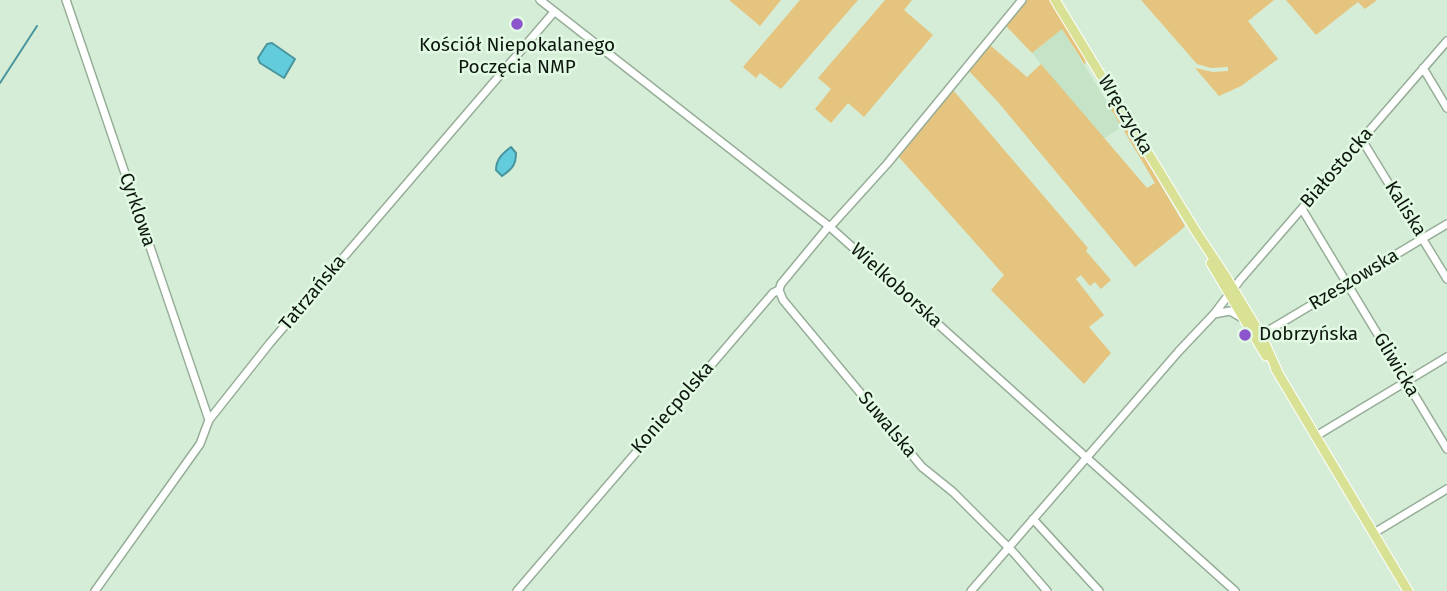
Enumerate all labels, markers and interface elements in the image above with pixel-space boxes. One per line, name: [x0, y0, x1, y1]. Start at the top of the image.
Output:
marker: Kościół Niepokalanego Poczęcia NMP: [509, 16, 525, 32]
place label: Kościół Niepokalanego Poczęcia NMP: [419, 35, 615, 79]
street label: Wręczycka: [1093, 71, 1157, 159]
street label: Białostocka: [1296, 123, 1378, 213]
street label: Cyrklowa: [114, 170, 160, 250]
street label: Kaliska: [1379, 177, 1431, 241]
street label: Wielkoborska: [845, 239, 947, 333]
street label: Rzeszowska: [1305, 244, 1403, 316]
street label: Tatrzańska: [275, 251, 351, 335]
place label: Dobrzyńska: [1259, 324, 1358, 346]
marker: Dobrzyńska: [1237, 327, 1253, 343]
street label: Gliwicka: [1368, 329, 1424, 401]
street label: Koniecpolska: [627, 357, 719, 459]
street label: Suwalska: [853, 387, 921, 463]

